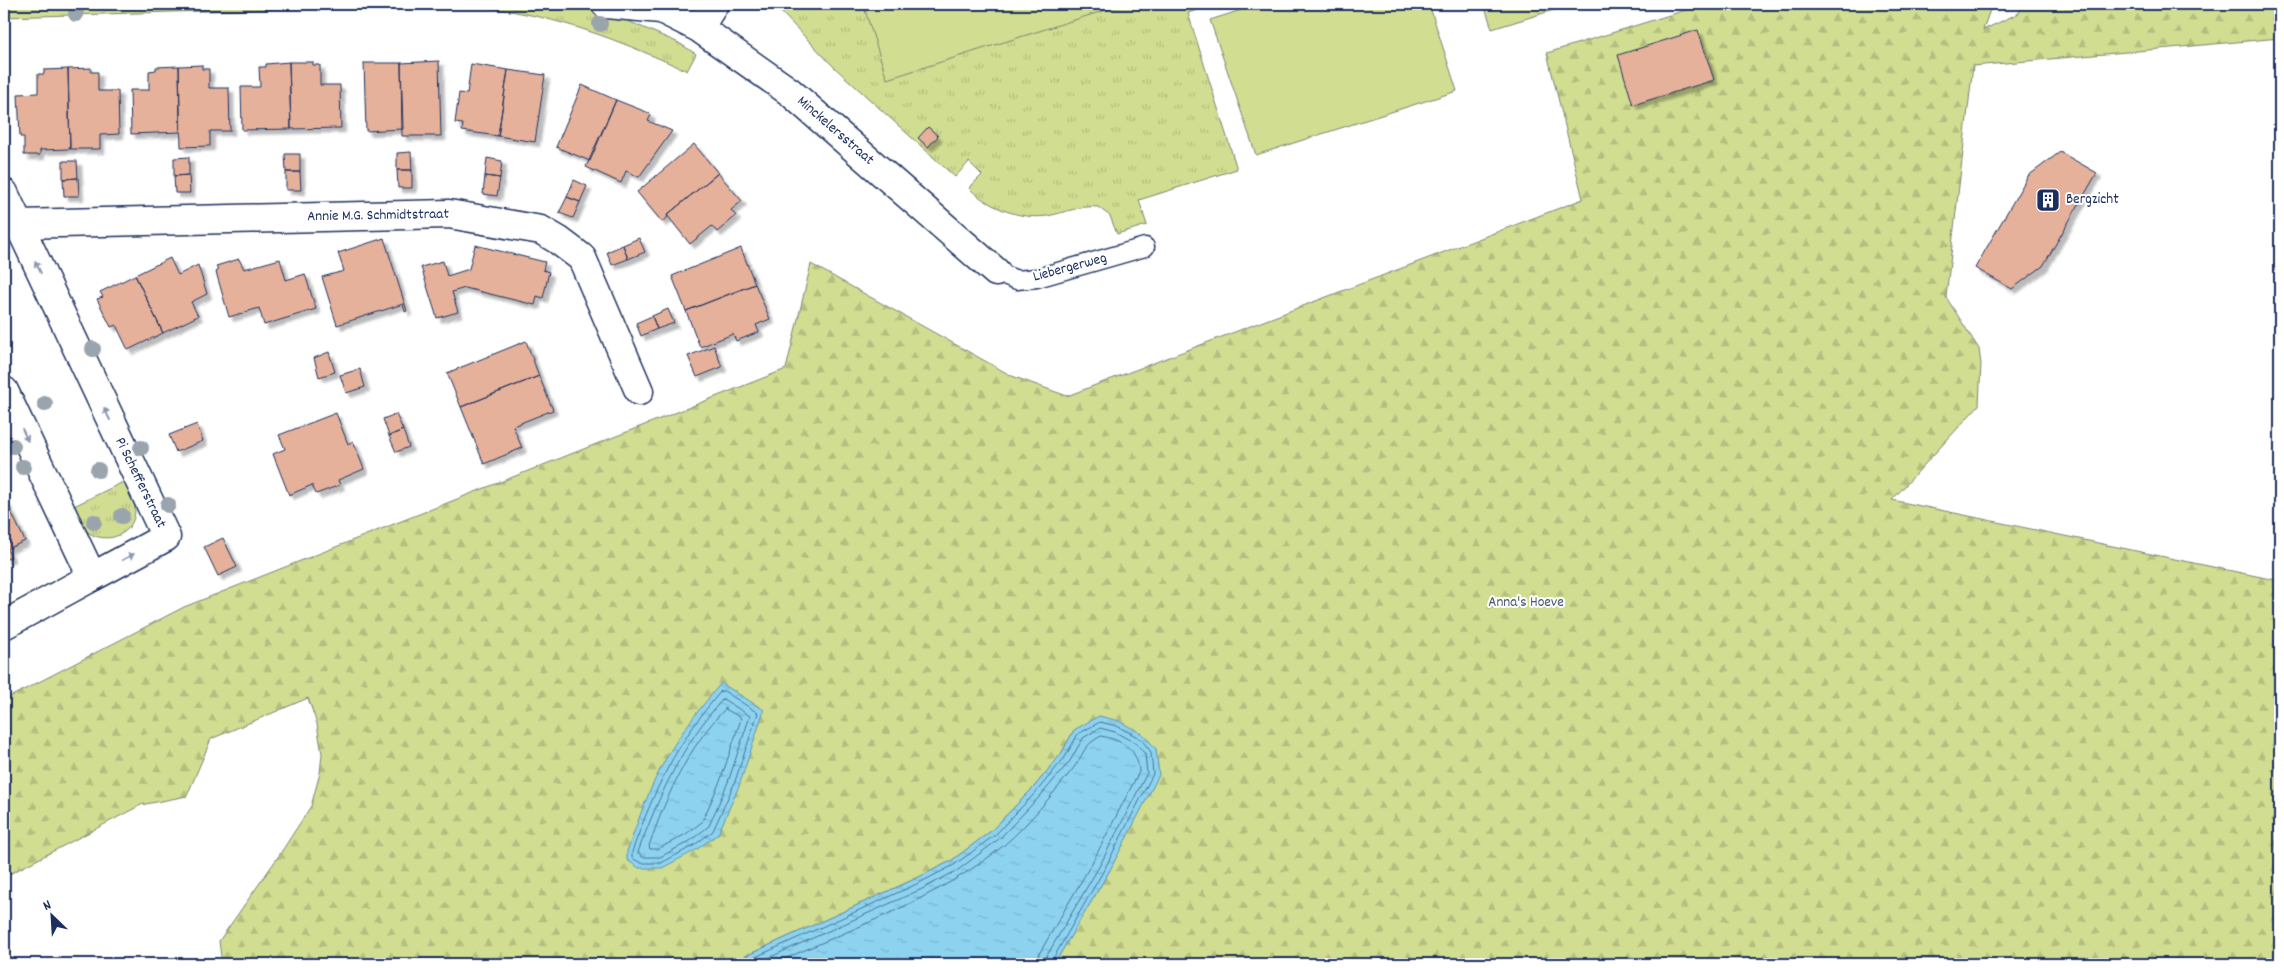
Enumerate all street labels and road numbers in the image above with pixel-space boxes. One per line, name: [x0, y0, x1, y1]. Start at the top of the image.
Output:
street label: Minckelersstraat: [791, 91, 879, 171]
street label: Annie M.G. Schmidtstraat: [307, 204, 450, 228]
street label: Liebergerweg: [1031, 248, 1109, 288]
street label: Pi Schefferstraat: [109, 434, 172, 532]

